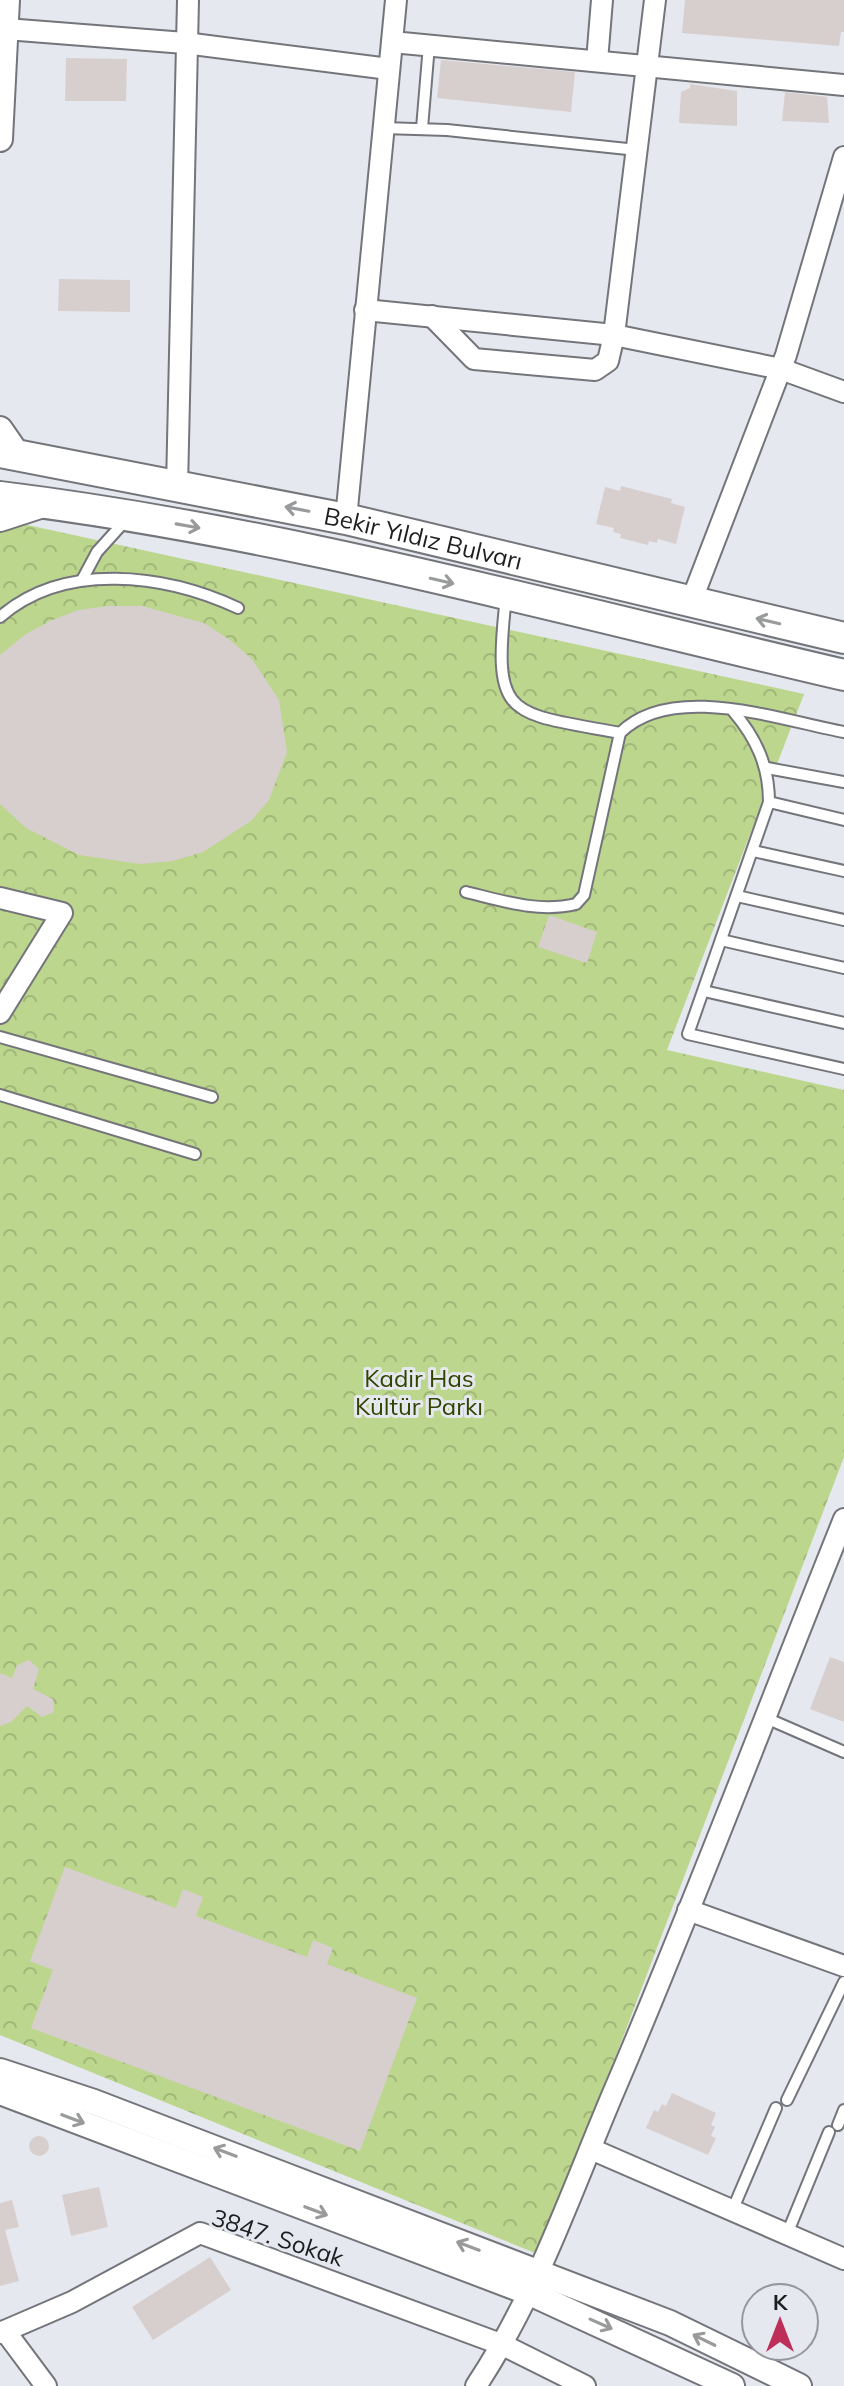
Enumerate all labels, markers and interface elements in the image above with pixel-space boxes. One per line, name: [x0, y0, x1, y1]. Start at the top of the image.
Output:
street label: Bekir Yıldız Bulvarı: [322, 500, 525, 576]
one-way arrow: [285, 501, 310, 516]
one-way arrow: [175, 519, 200, 534]
one-way arrow: [428, 574, 454, 589]
one-way arrow: [756, 612, 781, 627]
park label: Kadir Has Kültür Parkı: [355, 1363, 483, 1421]
one-way arrow: [60, 2113, 85, 2127]
one-way arrow: [213, 2144, 238, 2158]
street label: 3847. Sokak: [208, 2202, 348, 2273]
one-way arrow: [303, 2205, 328, 2219]
one-way arrow: [456, 2238, 481, 2252]
north arrow: [740, 2282, 820, 2362]
text: K: [773, 2288, 789, 2316]
one-way arrow: [588, 2318, 613, 2333]
one-way arrow: [692, 2332, 716, 2347]

